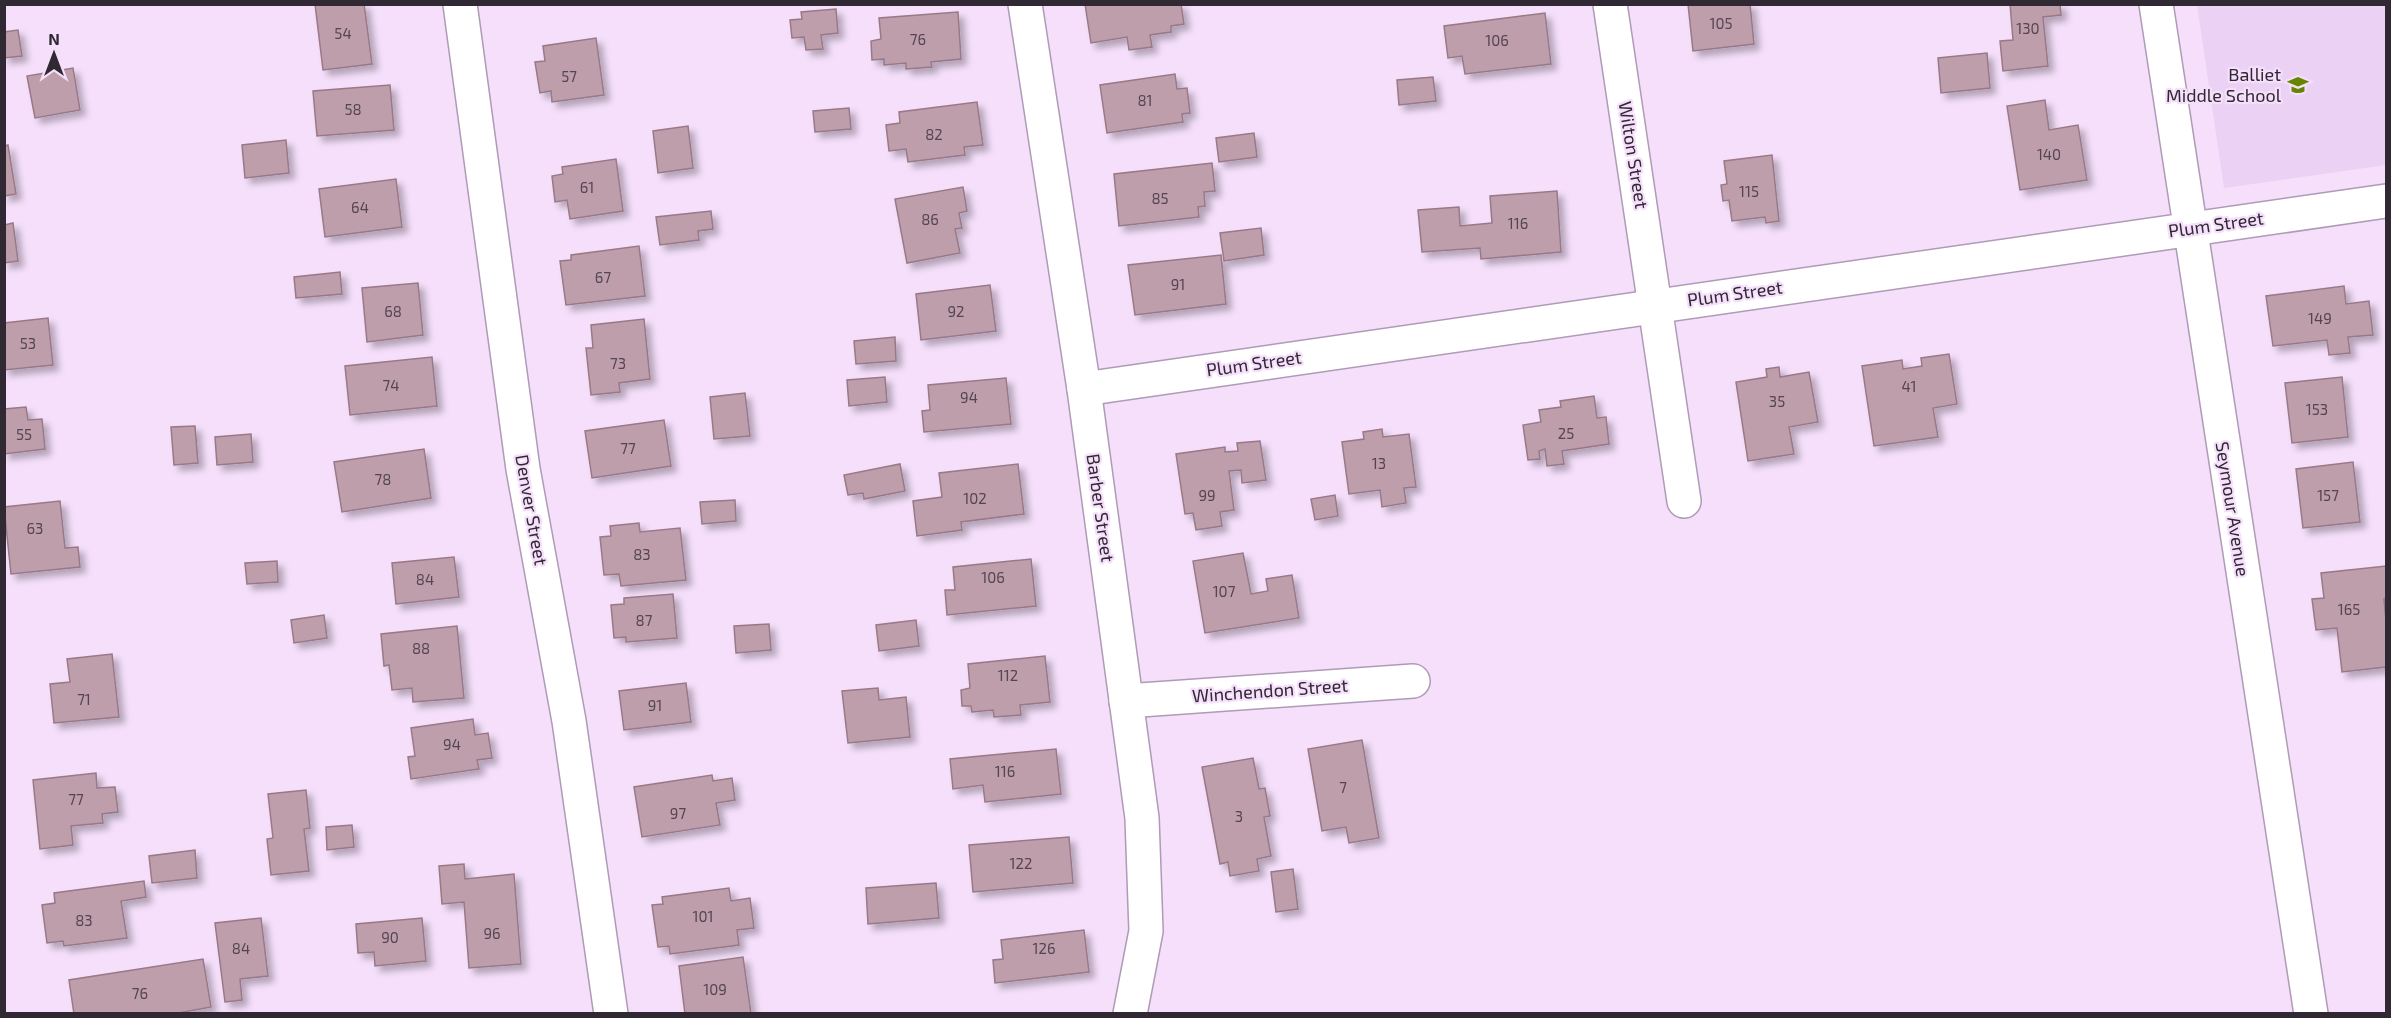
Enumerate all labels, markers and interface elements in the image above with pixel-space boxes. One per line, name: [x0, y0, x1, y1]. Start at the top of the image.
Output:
house number: 105: [1709, 14, 1733, 32]
house number: 130: [2016, 19, 2040, 37]
north arrow: [24, 24, 84, 84]
house number: 54: [334, 24, 352, 42]
text: N: [48, 29, 60, 48]
house number: 76: [910, 30, 926, 48]
house number: 106: [1485, 31, 1509, 49]
place label: Balliet Middle School: [2166, 63, 2282, 106]
house number: 57: [561, 67, 577, 85]
school or university icon: Balliet Middle School: [2286, 73, 2310, 97]
house number: 81: [1137, 91, 1153, 109]
house number: 58: [344, 100, 362, 118]
street label: Wilton Street: [1615, 100, 1653, 210]
house number: 82: [925, 125, 943, 143]
house number: 140: [2037, 145, 2061, 163]
house number: 61: [580, 178, 594, 196]
house number: 115: [1739, 182, 1759, 200]
house number: 85: [1151, 189, 1169, 207]
house number: 64: [351, 198, 369, 216]
street label: Plum Street: [2167, 206, 2265, 242]
house number: 86: [921, 210, 939, 228]
house number: 116: [1508, 214, 1528, 232]
house number: 67: [595, 268, 611, 286]
house number: 91: [1171, 275, 1185, 293]
street label: Plum Street: [1686, 275, 1784, 311]
house number: 68: [384, 302, 402, 320]
house number: 92: [947, 302, 965, 320]
house number: 149: [2308, 309, 2332, 327]
house number: 53: [20, 334, 36, 352]
street label: Plum Street: [1205, 345, 1303, 381]
house number: 73: [610, 354, 626, 372]
house number: 74: [383, 376, 399, 394]
house number: 41: [1901, 377, 1917, 395]
house number: 94: [960, 388, 978, 406]
house number: 35: [1769, 392, 1785, 410]
house number: 153: [2306, 400, 2328, 418]
house number: 25: [1558, 424, 1574, 442]
house number: 55: [16, 425, 32, 443]
house number: 77: [620, 439, 636, 457]
street label: Seymour Avenue: [2211, 440, 2255, 578]
street label: Barber Street: [1083, 452, 1119, 564]
street label: Denver Street: [511, 453, 553, 567]
house number: 13: [1372, 454, 1386, 472]
house number: 78: [375, 470, 391, 488]
house number: 99: [1198, 486, 1216, 504]
house number: 157: [2317, 486, 2339, 504]
house number: 102: [963, 489, 987, 507]
house number: 63: [27, 519, 43, 537]
house number: 83: [633, 545, 651, 563]
house number: 106: [981, 568, 1005, 586]
house number: 84: [416, 570, 434, 588]
house number: 107: [1213, 582, 1236, 600]
house number: 165: [2338, 600, 2360, 618]
house number: 87: [636, 611, 653, 629]
house number: 88: [412, 639, 430, 657]
house number: 112: [998, 666, 1018, 684]
street label: Winchendon Street: [1191, 674, 1349, 706]
house number: 71: [77, 690, 91, 708]
house number: 91: [648, 696, 662, 714]
house number: 94: [443, 735, 461, 753]
house number: 116: [995, 762, 1015, 780]
house number: 7: [1339, 778, 1347, 796]
house number: 77: [68, 790, 84, 808]
house number: 97: [670, 804, 686, 822]
house number: 3: [1235, 807, 1243, 825]
house number: 122: [1010, 854, 1032, 872]
house number: 101: [693, 907, 714, 925]
house number: 83: [75, 911, 93, 929]
house number: 96: [483, 924, 501, 942]
house number: 90: [381, 928, 399, 946]
house number: 84: [232, 939, 250, 957]
house number: 126: [1033, 939, 1055, 957]
house number: 109: [703, 980, 727, 998]
house number: 76: [132, 984, 148, 1002]

